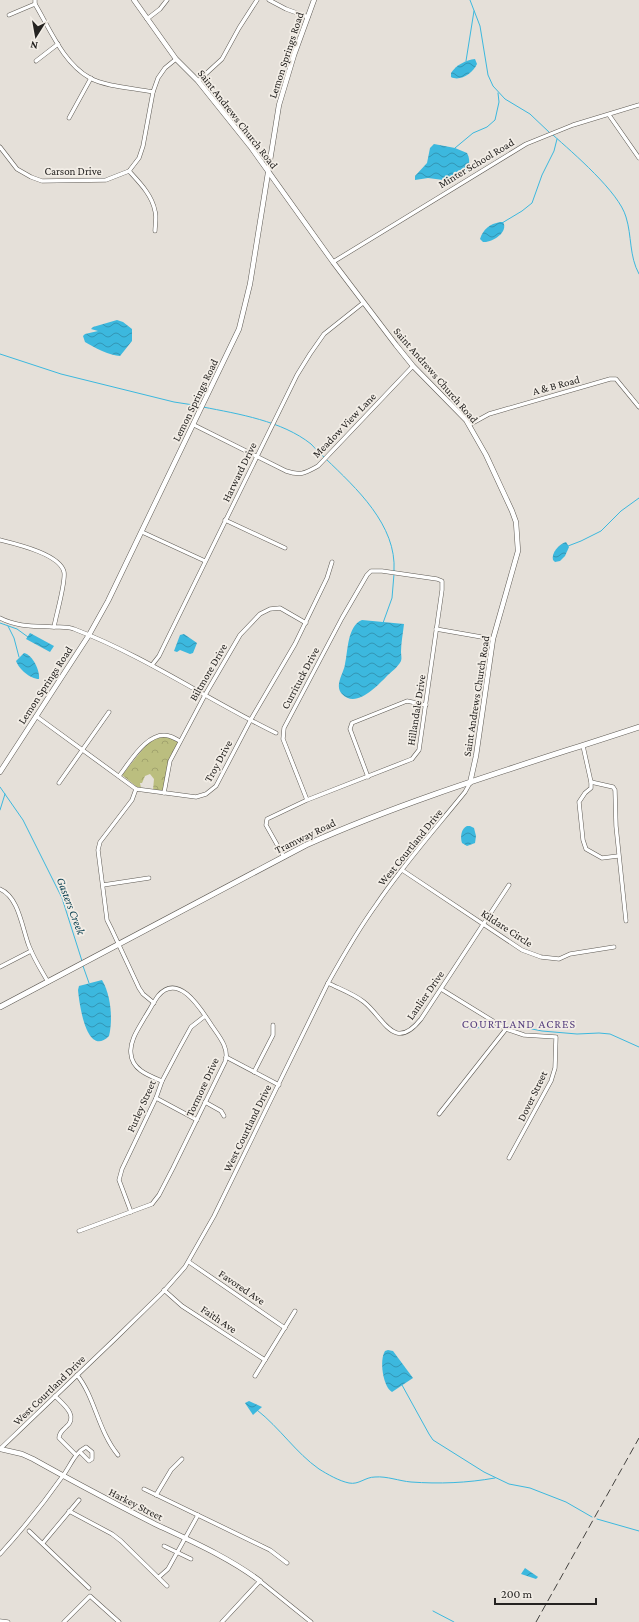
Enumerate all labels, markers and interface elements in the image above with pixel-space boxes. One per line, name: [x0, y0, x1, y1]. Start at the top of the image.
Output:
street label: Lemon Springs Road: [266, 10, 307, 100]
north arrow: [16, 16, 56, 56]
text: N: [29, 39, 39, 52]
street label: Saint Andrews Church Road: [196, 67, 280, 171]
street label: Minter School Road: [436, 136, 516, 190]
street label: Carson Drive: [44, 165, 102, 177]
street label: Saint Andrews Church Road: [391, 325, 481, 425]
street label: Lemon Springs Road: [170, 357, 221, 444]
street label: A & B Road: [531, 373, 581, 397]
street label: Meadow View Lane: [310, 390, 378, 460]
street label: Harward Drive: [219, 440, 259, 504]
street label: Saint Andrews Church Road: [461, 634, 492, 757]
street label: Biltmore Drive: [187, 641, 229, 703]
street label: Lemon Springs Road: [15, 644, 76, 727]
street label: Currituck Drive: [279, 645, 321, 711]
street label: Hillandale Drive: [404, 674, 428, 746]
street label: Troy Drive: [202, 738, 235, 785]
street label: West Courtland Drive: [375, 806, 445, 888]
street label: Tramway Road: [273, 816, 338, 857]
water label: Gasters Creek: [54, 875, 89, 937]
street label: Kildare Circle: [479, 907, 535, 949]
street label: Lanlier Drive: [404, 968, 446, 1022]
district label: COURTLAND ACRES: [462, 1017, 576, 1031]
street label: Tormore Drive: [183, 1055, 221, 1118]
street label: Dover Street: [515, 1069, 549, 1123]
street label: Furley Street: [124, 1078, 159, 1134]
street label: West Courtland Drive: [221, 1082, 273, 1174]
street label: Favored Ave: [217, 1267, 267, 1307]
street label: Faith Ave: [199, 1303, 239, 1335]
street label: West Courtland Drive: [11, 1352, 88, 1427]
street label: Harkey Street: [107, 1485, 165, 1524]
scale bar: [495, 1580, 596, 1606]
text: 200 m: [501, 1587, 533, 1601]

